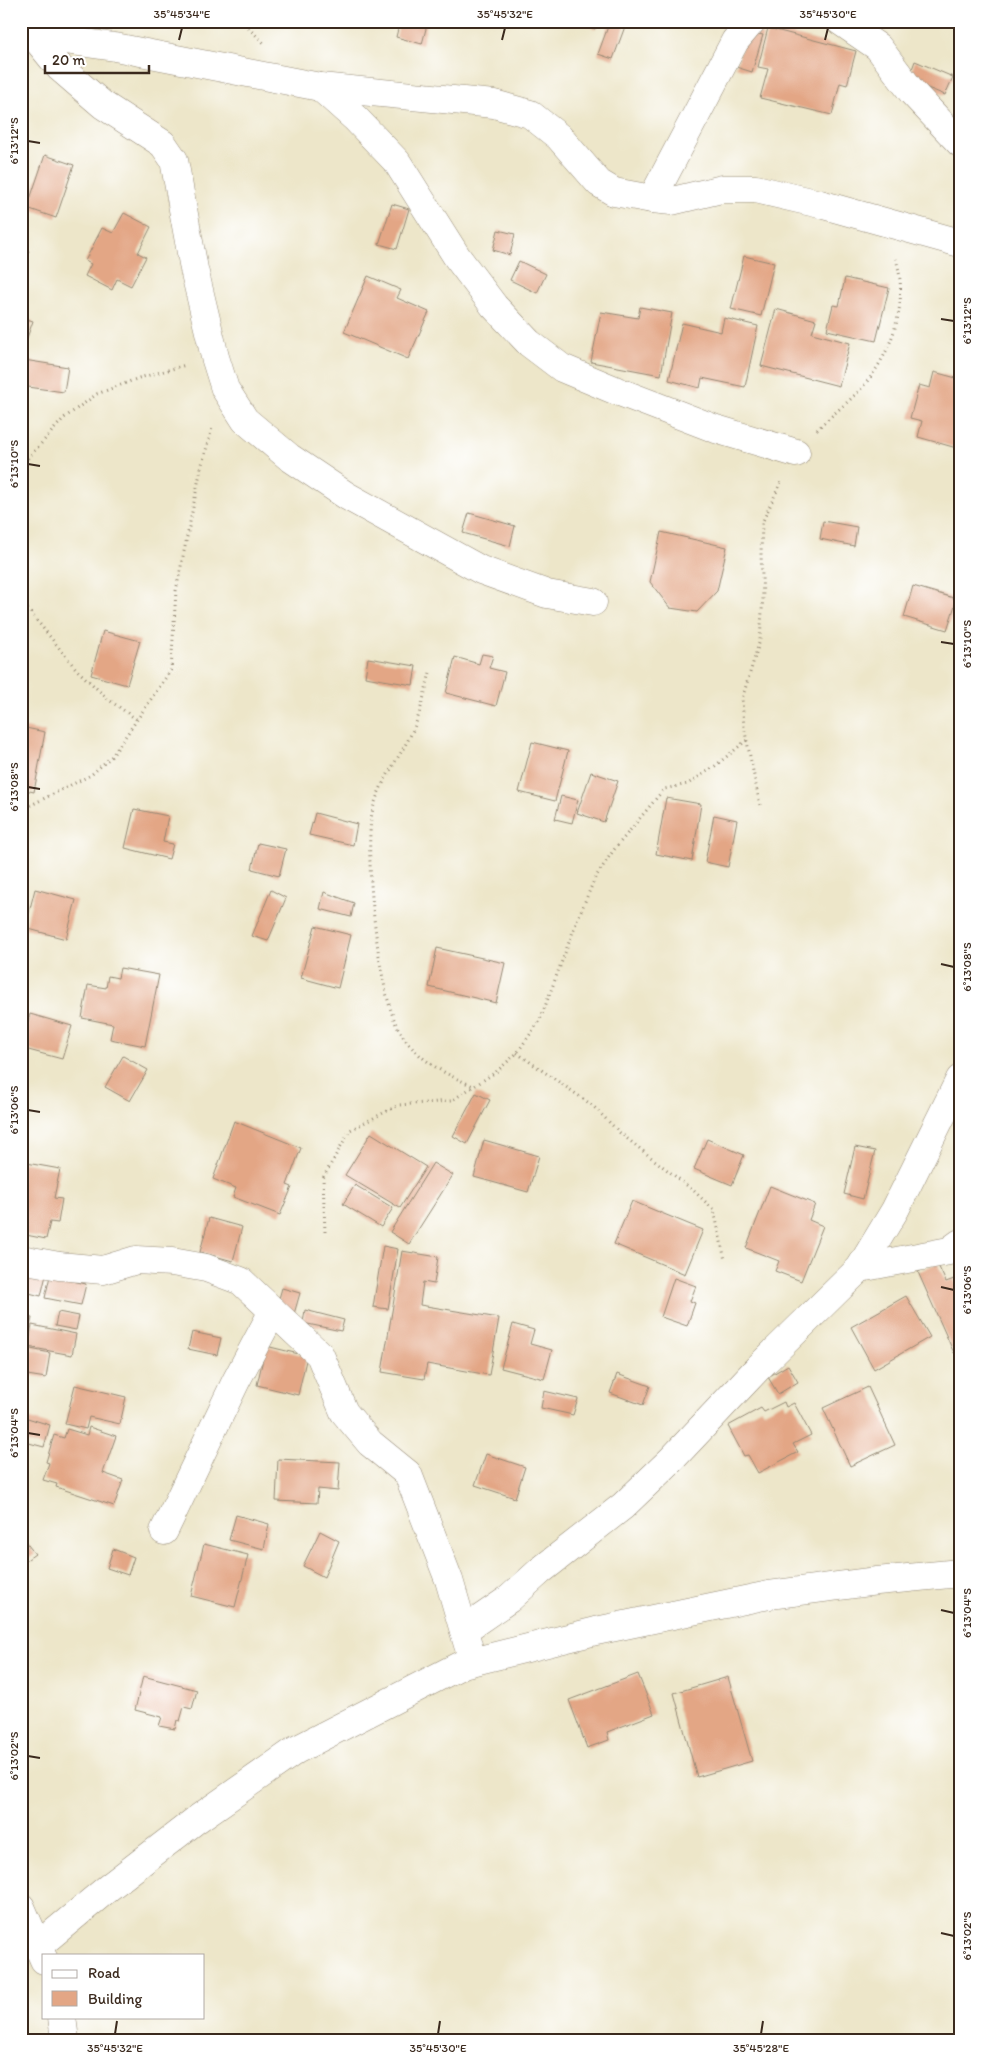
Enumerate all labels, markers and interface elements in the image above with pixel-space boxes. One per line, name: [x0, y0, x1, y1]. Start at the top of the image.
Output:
text: 35°45'34"E: [154, 7, 211, 21]
text: 35°45'32"E: [477, 7, 533, 21]
text: 35°45'30"E: [799, 7, 857, 21]
scale bar: [45, 42, 149, 74]
text: 20 m: [52, 51, 86, 69]
text: 6°13'12"S: [7, 117, 21, 165]
text: 6°13'12"S: [960, 297, 974, 345]
text: 6°13'10"S: [7, 440, 21, 488]
text: 6°13'10"S: [960, 620, 974, 668]
text: 6°13'08"S: [7, 762, 21, 812]
text: 6°13'08"S: [960, 942, 974, 992]
text: 6°13'06"S: [7, 1085, 21, 1135]
text: 6°13'06"S: [960, 1265, 974, 1315]
text: 6°13'04"S: [7, 1408, 21, 1458]
text: 6°13'04"S: [960, 1588, 974, 1638]
text: 6°13'02"S: [7, 1731, 21, 1781]
text: 6°13'02"S: [960, 1911, 974, 1961]
legend: [42, 1954, 205, 2018]
text: Road: [88, 1964, 121, 1982]
text: Building: [88, 1990, 142, 2008]
text: 35°45'32"E: [87, 2041, 143, 2055]
text: 35°45'30"E: [409, 2041, 467, 2055]
text: 35°45'28"E: [733, 2041, 789, 2055]

